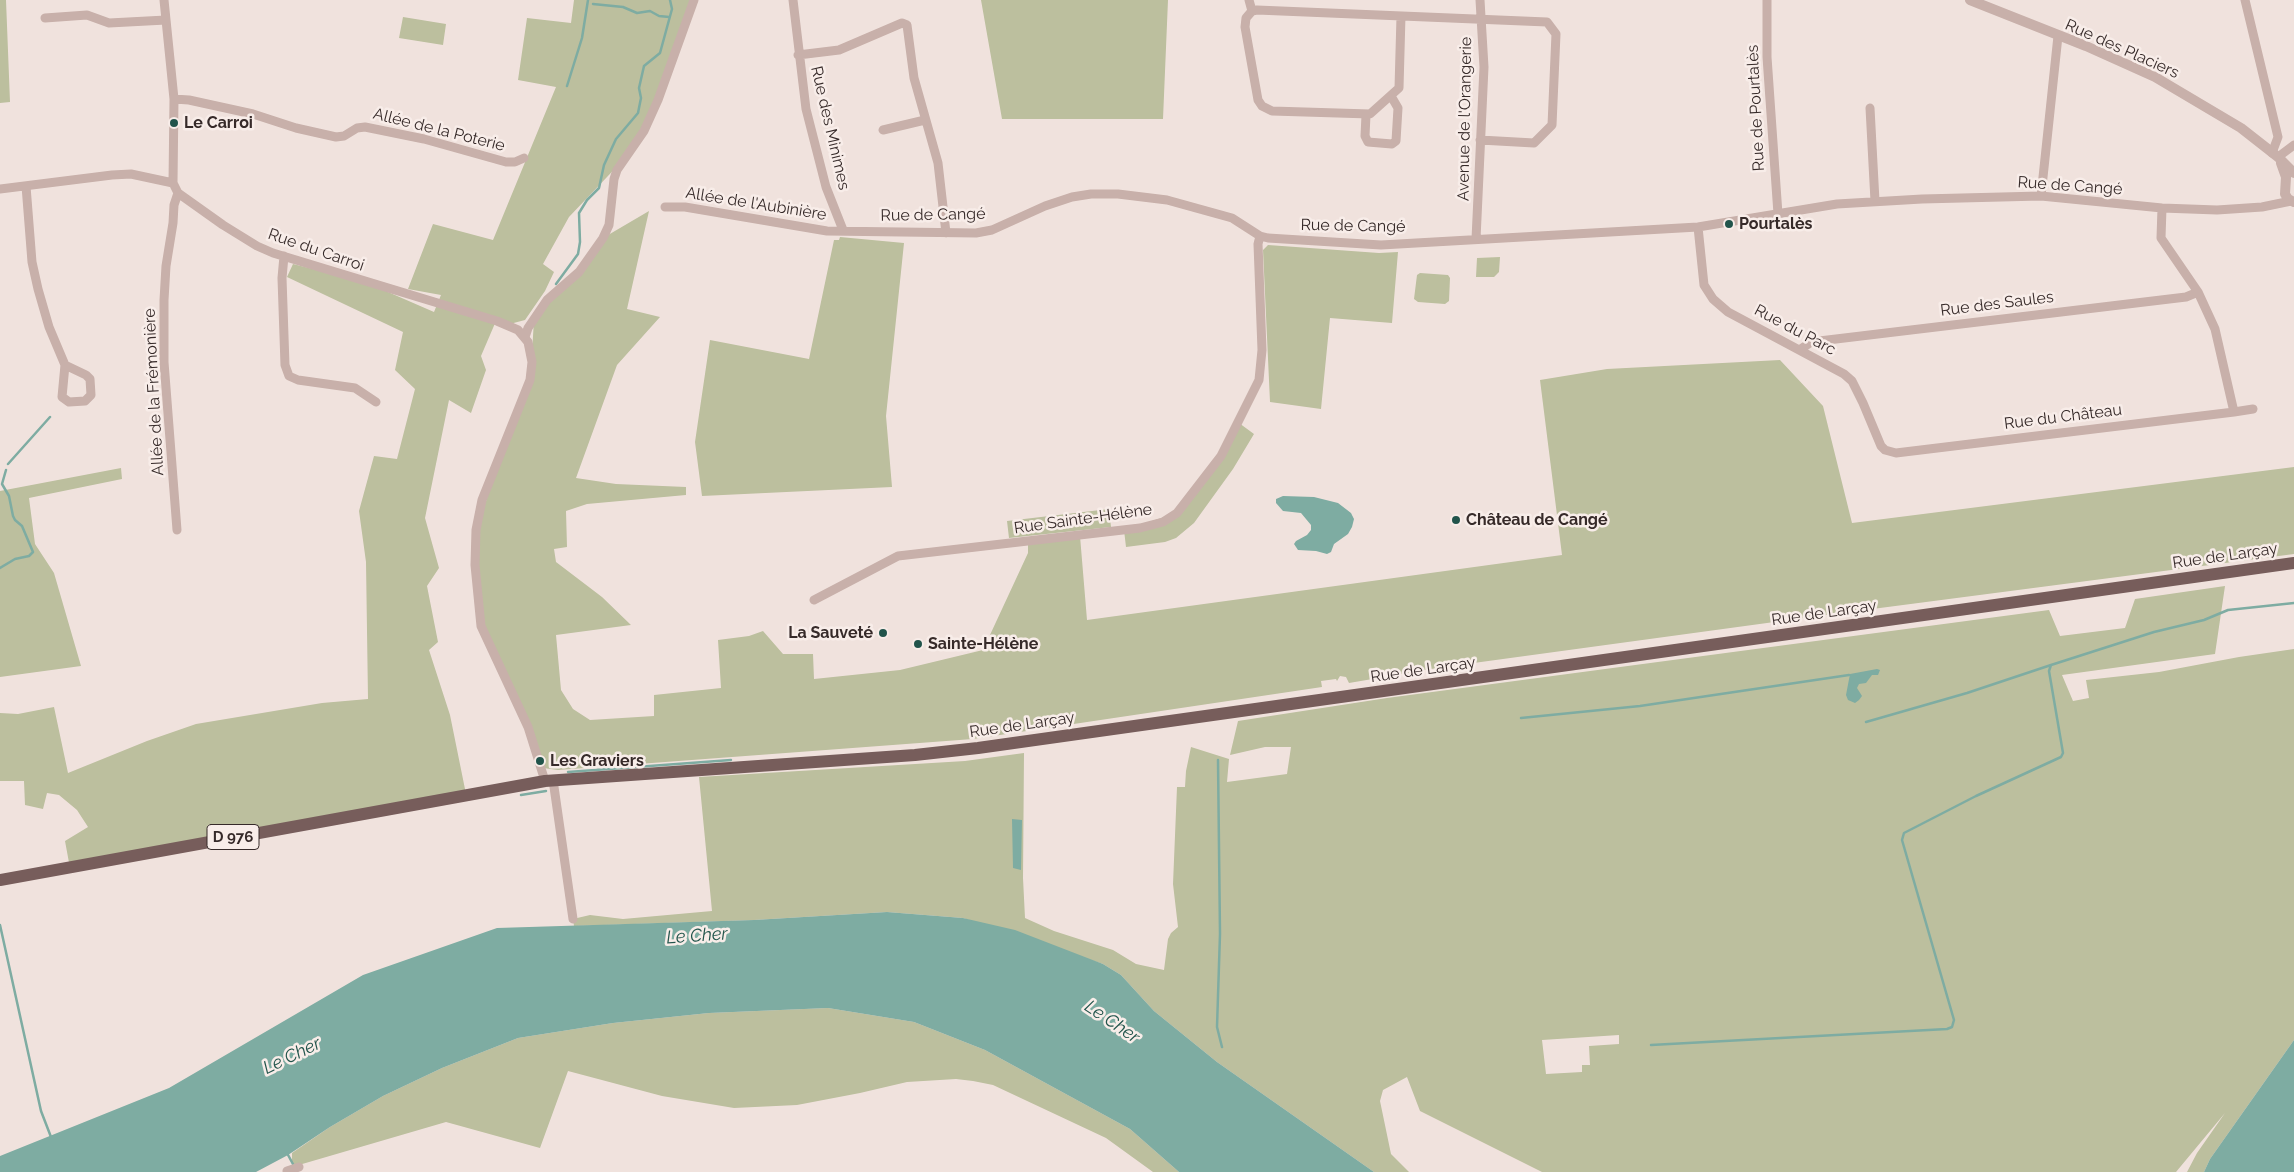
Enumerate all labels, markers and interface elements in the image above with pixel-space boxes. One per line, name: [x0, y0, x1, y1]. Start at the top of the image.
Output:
street label: Rue des Placiers: [2062, 15, 2182, 83]
street label: Avenue de l'Orangerie: [1454, 37, 1476, 201]
street label: Rue de Pourtalès: [1743, 44, 1769, 172]
street label: Rue des Minimes: [806, 64, 854, 192]
street label: Allée de la Poterie: [371, 104, 507, 156]
place label: Le Carroi: [184, 113, 253, 133]
marker: Le Carroi: [168, 117, 180, 129]
street label: Rue de Cangé: [2017, 173, 2123, 199]
street label: Allée de l'Aubinière: [684, 183, 828, 225]
street label: Rue de Cangé: [880, 204, 986, 226]
place label: Pourtalès: [1739, 214, 1812, 234]
street label: Rue de Cangé: [1300, 215, 1406, 237]
marker: Pourtalès: [1723, 218, 1735, 230]
street label: Rue du Carroi: [265, 225, 367, 275]
street label: Rue des Saules: [1939, 288, 2055, 320]
street label: Rue du Parc: [1751, 301, 1839, 359]
street label: Allée de la Frémonière: [140, 308, 168, 476]
street label: Rue du Château: [2003, 400, 2123, 434]
street label: Rue Sainte-Hélène: [1013, 500, 1153, 538]
place label: Château de Cangé: [1466, 510, 1608, 530]
marker: Château de Cangé: [1450, 514, 1462, 526]
street label: Rue de Larçay: [2171, 539, 2279, 573]
street label: Rue de Larçay: [1770, 596, 1878, 630]
place label: La Sauveté: [788, 623, 873, 643]
marker: La Sauveté: [877, 627, 889, 639]
place label: Sainte-Hélène: [928, 634, 1038, 654]
marker: Sainte-Hélène: [912, 638, 924, 650]
street label: Rue de Larçay: [1369, 653, 1477, 687]
street label: Rue de Larçay: [968, 708, 1076, 742]
place label: Les Graviers: [550, 751, 644, 771]
marker: Les Graviers: [534, 755, 546, 767]
road number: D 976: [207, 824, 259, 850]
water label: Le Cher: [666, 923, 728, 949]
water label: Le Cher: [1081, 996, 1143, 1048]
water label: Le Cher: [260, 1033, 324, 1079]

